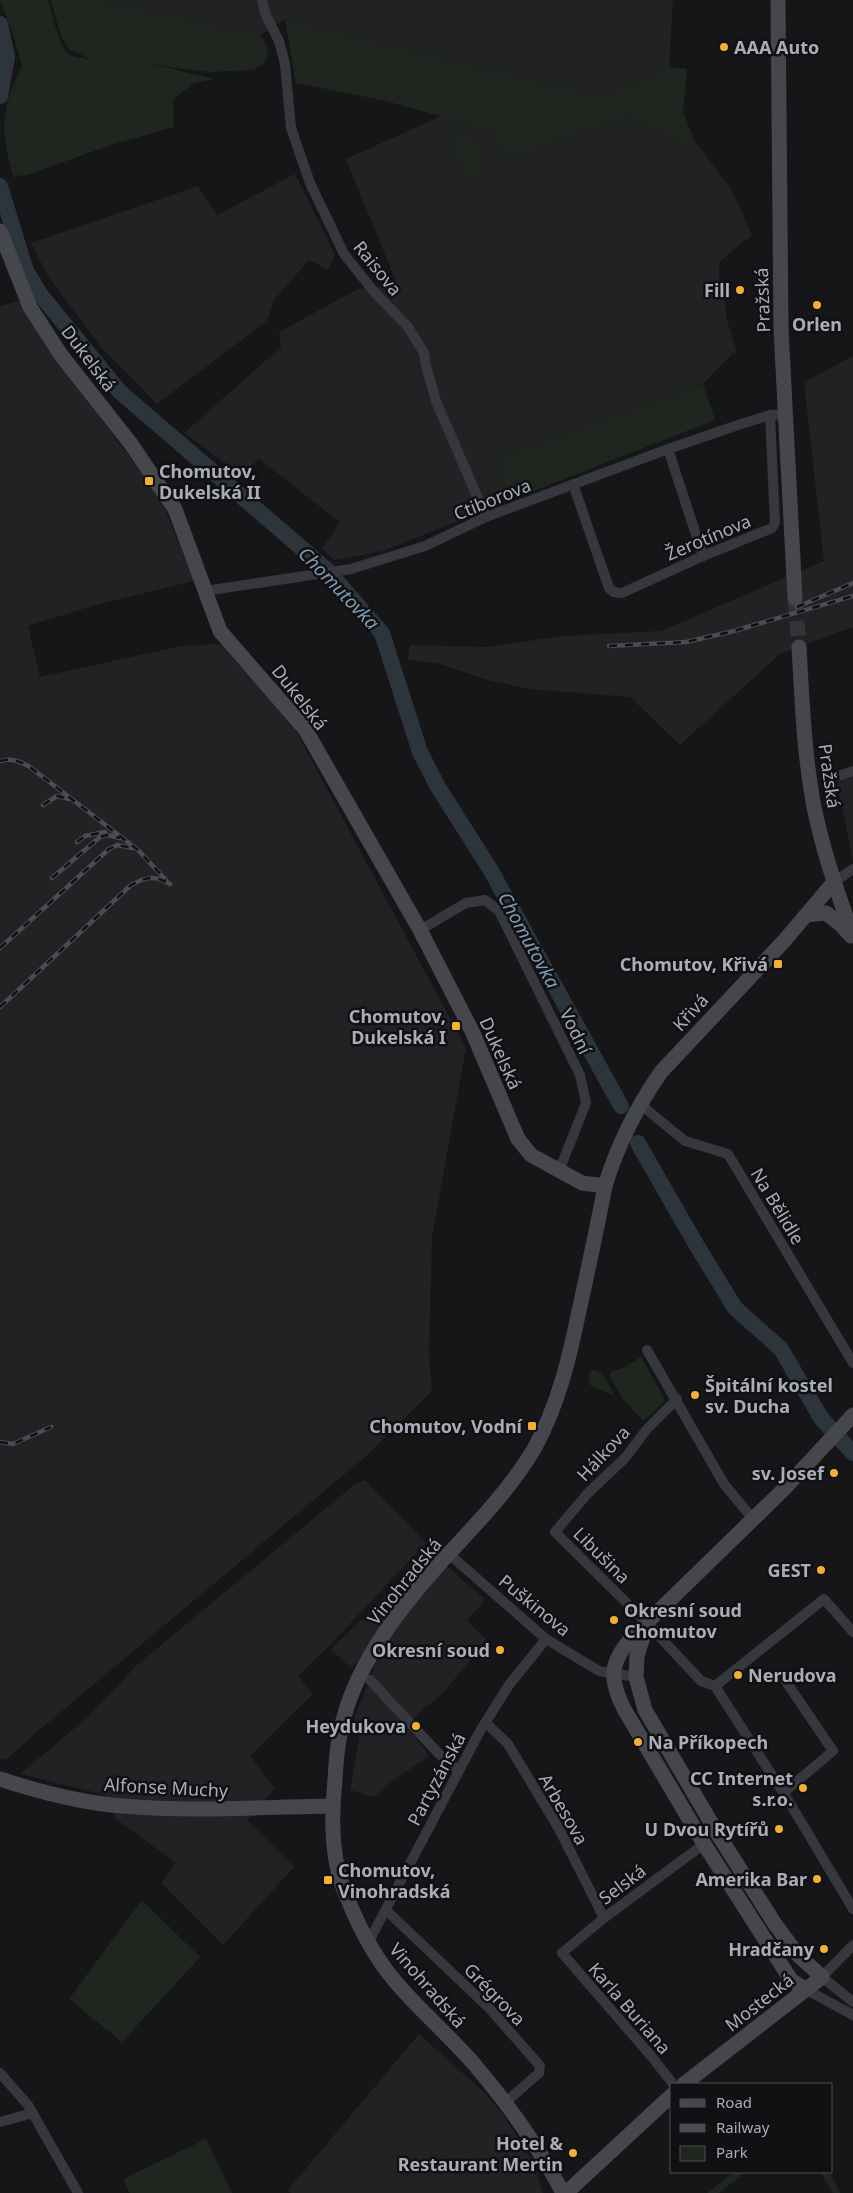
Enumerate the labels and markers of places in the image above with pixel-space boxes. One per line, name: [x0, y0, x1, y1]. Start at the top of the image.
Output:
place label: AAA Auto: [734, 35, 819, 59]
marker: AAA Auto: [718, 41, 730, 53]
place label: Fill: [704, 278, 730, 302]
marker: Fill: [734, 284, 746, 296]
marker: Orlen: [811, 299, 823, 311]
place label: Orlen: [792, 312, 842, 336]
place label: Chomutov, Dukelská II: [159, 459, 261, 504]
marker: Chomutov, Dukelská II: [143, 475, 155, 487]
place label: Chomutov, Křivá: [620, 952, 768, 976]
marker: Chomutov, Křivá: [772, 958, 784, 970]
place label: Chomutov, Dukelská I: [349, 1004, 446, 1049]
marker: Chomutov, Dukelská I: [450, 1020, 462, 1032]
place label: Špitální kostel sv. Ducha: [705, 1373, 833, 1418]
marker: Špitální kostel sv. Ducha: [689, 1389, 701, 1401]
place label: Chomutov, Vodní: [369, 1414, 524, 1438]
marker: Chomutov, Vodní: [526, 1420, 538, 1432]
place label: sv. Josef: [752, 1461, 825, 1485]
marker: sv. Josef: [828, 1467, 840, 1479]
place label: GEST: [768, 1558, 812, 1582]
marker: GEST: [815, 1564, 827, 1576]
place label: Okresní soud Chomutov: [624, 1598, 742, 1643]
marker: Okresní soud Chomutov: [608, 1614, 620, 1626]
place label: Okresní soud: [372, 1638, 490, 1662]
marker: Okresní soud: [494, 1644, 506, 1656]
place label: Nerudova: [748, 1663, 836, 1687]
marker: Nerudova: [732, 1669, 744, 1681]
place label: Heydukova: [305, 1714, 406, 1738]
marker: Heydukova: [410, 1720, 422, 1732]
place label: Na Příkopech: [648, 1730, 768, 1754]
marker: Na Příkopech: [632, 1736, 644, 1748]
place label: CC Internet s.r.o.: [690, 1766, 793, 1811]
marker: CC Internet s.r.o.: [797, 1782, 809, 1794]
place label: U Dvou Rytířů: [645, 1817, 769, 1841]
marker: U Dvou Rytířů: [773, 1823, 785, 1835]
place label: Chomutov, Vinohradská: [338, 1858, 451, 1903]
place label: Amerika Bar: [695, 1867, 807, 1891]
marker: Amerika Bar: [811, 1873, 823, 1885]
marker: Chomutov, Vinohradská: [322, 1874, 334, 1886]
place label: Hradčany: [728, 1937, 815, 1961]
marker: Hradčany: [818, 1943, 830, 1955]
place label: Hotel & Restaurant Mertin: [398, 2131, 563, 2176]
marker: Hotel & Restaurant Mertin: [567, 2147, 579, 2159]

